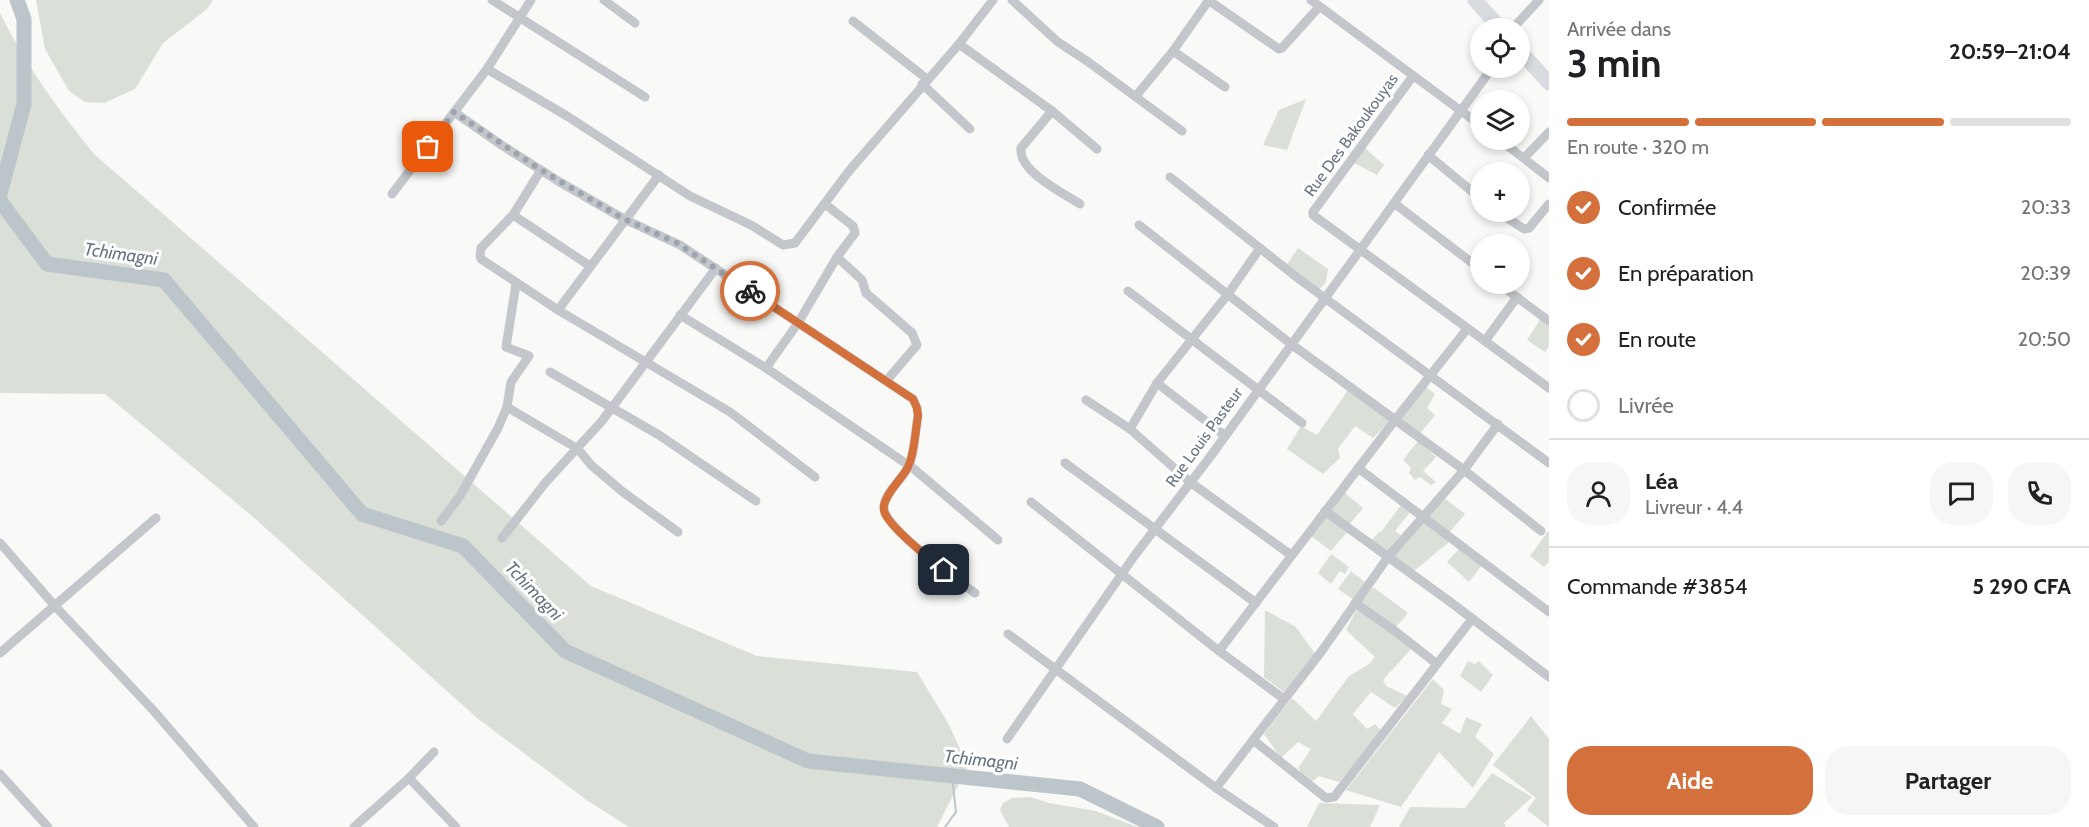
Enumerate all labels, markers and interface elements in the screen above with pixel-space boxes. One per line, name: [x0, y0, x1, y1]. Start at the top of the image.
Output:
text: Arrivée dans: [1567, 17, 1671, 41]
map controls: [1470, 18, 1530, 294]
button: locate: [1470, 18, 1530, 78]
text: 20:59–21:04: [1949, 38, 2071, 65]
text: 3 min: [1567, 39, 1662, 87]
street label: Rue Des Bakoukouyas: [1300, 70, 1402, 200]
button: layers: [1470, 90, 1530, 150]
pin: [402, 121, 453, 172]
icon: bag: [411, 130, 444, 163]
text: En route · 320 m: [1567, 135, 1709, 159]
button: +: [1470, 162, 1530, 222]
icon: check: [1567, 191, 1600, 224]
text: Confirmée: [1618, 194, 1716, 221]
text: 20:33: [2021, 195, 2071, 219]
button: −: [1470, 234, 1530, 294]
water label: Tchimagni: [83, 238, 160, 270]
icon: check: [1567, 257, 1600, 290]
text: En préparation: [1618, 260, 1754, 287]
courier: [720, 261, 780, 321]
text: 20:39: [2020, 261, 2071, 285]
icon: bike: [734, 275, 767, 308]
icon: check: [1567, 323, 1600, 356]
text: En route: [1618, 326, 1696, 353]
text: 20:50: [2018, 327, 2071, 351]
street label: Rue Louis Pasteur: [1161, 383, 1247, 491]
text: Livrée: [1618, 392, 1674, 419]
button: person: [1567, 462, 1630, 525]
button: chat: [1930, 462, 1993, 525]
button: phone: [2008, 462, 2071, 525]
text: Léa: [1645, 468, 1678, 495]
text: Livreur · 4.4: [1645, 495, 1743, 519]
pin: [918, 544, 969, 595]
icon: home: [927, 553, 960, 586]
water label: Tchimagni: [500, 557, 568, 626]
text: Commande #3854: [1567, 573, 1748, 600]
text: 5 290 CFA: [1972, 573, 2071, 600]
water label: Tchimagni: [943, 745, 1020, 775]
button: Aide: [1567, 746, 1813, 815]
button: Partager: [1825, 746, 2071, 815]

